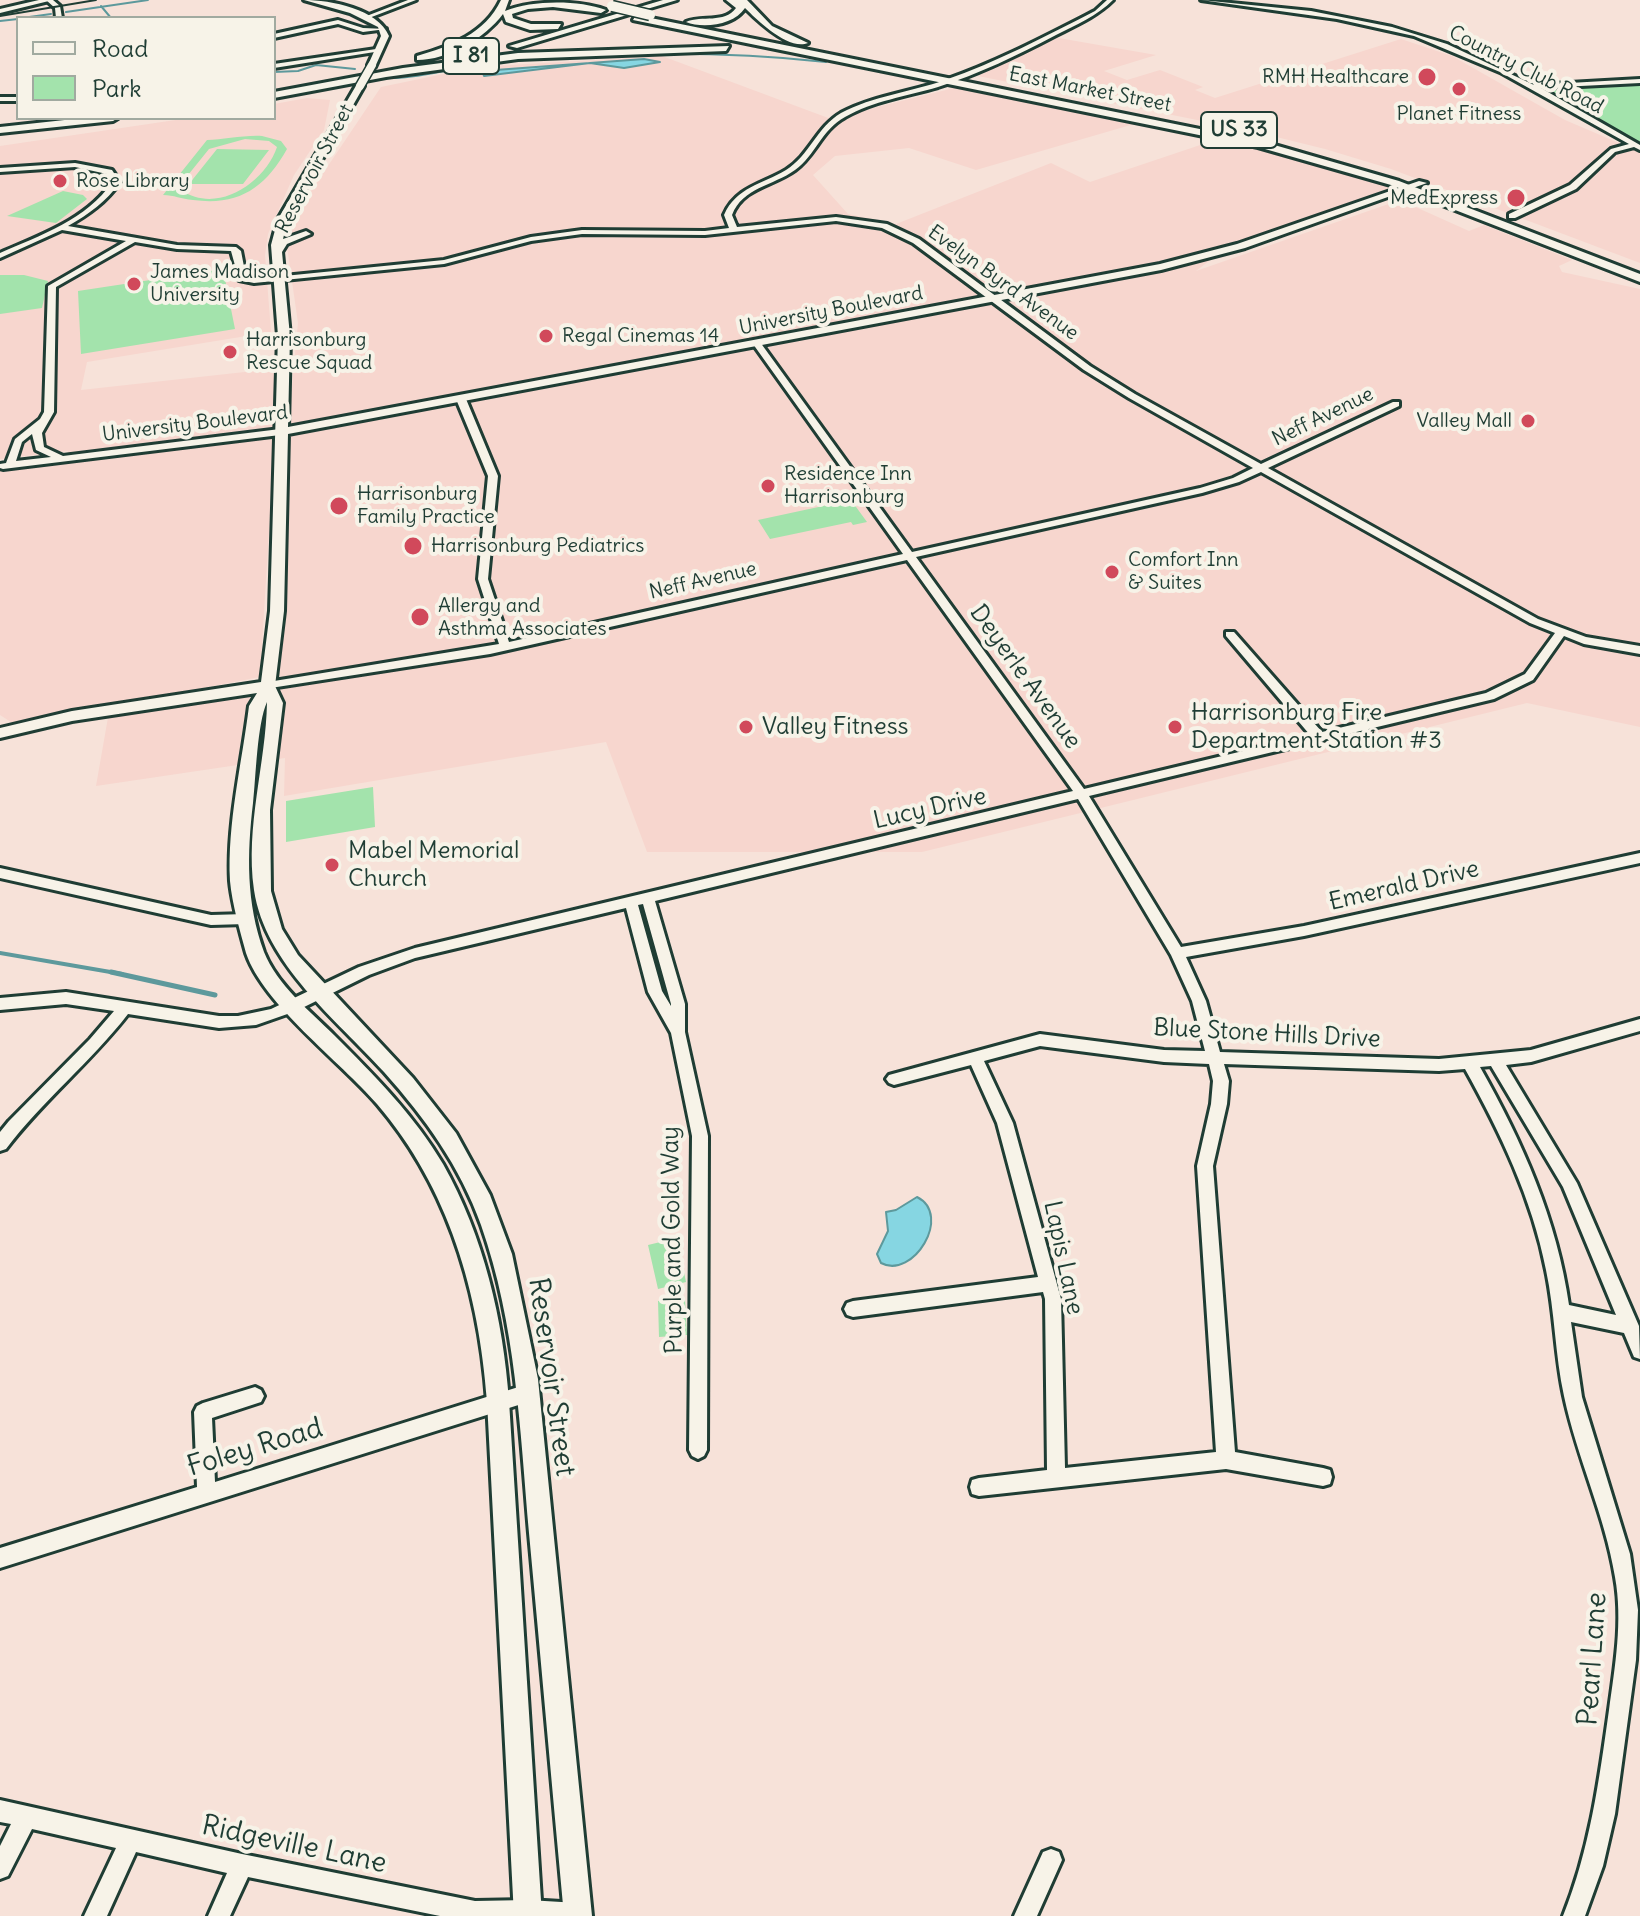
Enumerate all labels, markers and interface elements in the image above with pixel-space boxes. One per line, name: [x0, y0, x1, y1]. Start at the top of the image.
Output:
legend: [16, 16, 276, 120]
street label: Country Club Road: [1445, 21, 1607, 119]
text: Road: [92, 33, 148, 63]
road number: I 81: [443, 38, 499, 74]
street label: East Market Street: [1007, 62, 1173, 118]
place label: RMH Healthcare: [1262, 65, 1409, 89]
marker: RMH Healthcare: [1416, 66, 1438, 88]
text: Park: [92, 73, 142, 103]
marker: Planet Fitness: [1450, 80, 1468, 98]
street label: Reservoir Street: [271, 100, 359, 238]
place label: Planet Fitness: [1397, 102, 1521, 126]
road number: US 33: [1201, 112, 1277, 148]
place label: Rose Library: [76, 169, 190, 193]
marker: Rose Library: [51, 172, 69, 190]
place label: MedExpress: [1390, 186, 1498, 210]
marker: MedExpress: [1505, 187, 1527, 209]
street label: Evelyn Byrd Avenue: [923, 220, 1083, 346]
place label: James Madison University: [150, 260, 289, 307]
marker: James Madison University: [125, 275, 143, 293]
street label: University Boulevard: [737, 281, 925, 341]
place label: Regal Cinemas 14: [562, 324, 719, 348]
marker: Regal Cinemas 14: [537, 327, 555, 345]
place label: Harrisonburg Rescue Squad: [246, 328, 372, 375]
marker: Harrisonburg Rescue Squad: [221, 343, 239, 361]
street label: Neff Avenue: [1269, 382, 1377, 452]
street label: University Boulevard: [101, 401, 289, 447]
place label: Valley Mall: [1417, 409, 1512, 433]
marker: Valley Mall: [1519, 412, 1537, 430]
place label: Residence Inn Harrisonburg: [784, 462, 912, 509]
marker: Residence Inn Harrisonburg: [759, 477, 777, 495]
place label: Harrisonburg Family Practice: [357, 482, 495, 529]
marker: Harrisonburg Family Practice: [328, 495, 350, 517]
place label: Harrisonburg Pediatrics: [431, 534, 644, 558]
marker: Harrisonburg Pediatrics: [402, 535, 424, 557]
place label: Comfort Inn & Suites: [1128, 548, 1239, 595]
street label: Neff Avenue: [647, 557, 759, 605]
marker: Comfort Inn & Suites: [1103, 563, 1121, 581]
place label: Allergy and Asthma Associates: [438, 594, 607, 641]
street label: Deyerle Avenue: [963, 599, 1087, 755]
marker: Allergy and Asthma Associates: [409, 606, 431, 628]
place label: Harrisonburg Fire Department Station #3: [1191, 699, 1442, 755]
place label: Valley Fitness: [762, 713, 908, 741]
marker: Valley Fitness: [737, 718, 755, 736]
marker: Harrisonburg Fire Department Station #3: [1166, 718, 1184, 736]
street label: Lucy Drive: [871, 782, 989, 836]
place label: Mabel Memorial Church: [348, 837, 519, 893]
street label: Emerald Drive: [1326, 855, 1482, 917]
marker: Mabel Memorial Church: [323, 856, 341, 874]
street label: Blue Stone Hills Drive: [1153, 1014, 1381, 1054]
street label: Purple and Gold Way: [657, 1126, 689, 1354]
street label: Lapis Lane: [1037, 1198, 1089, 1318]
street label: Reservoir Street: [520, 1276, 582, 1478]
street label: Foley Road: [183, 1411, 327, 1485]
street label: Pearl Lane: [1572, 1591, 1614, 1727]
street label: Ridgeville Lane: [199, 1809, 389, 1881]

